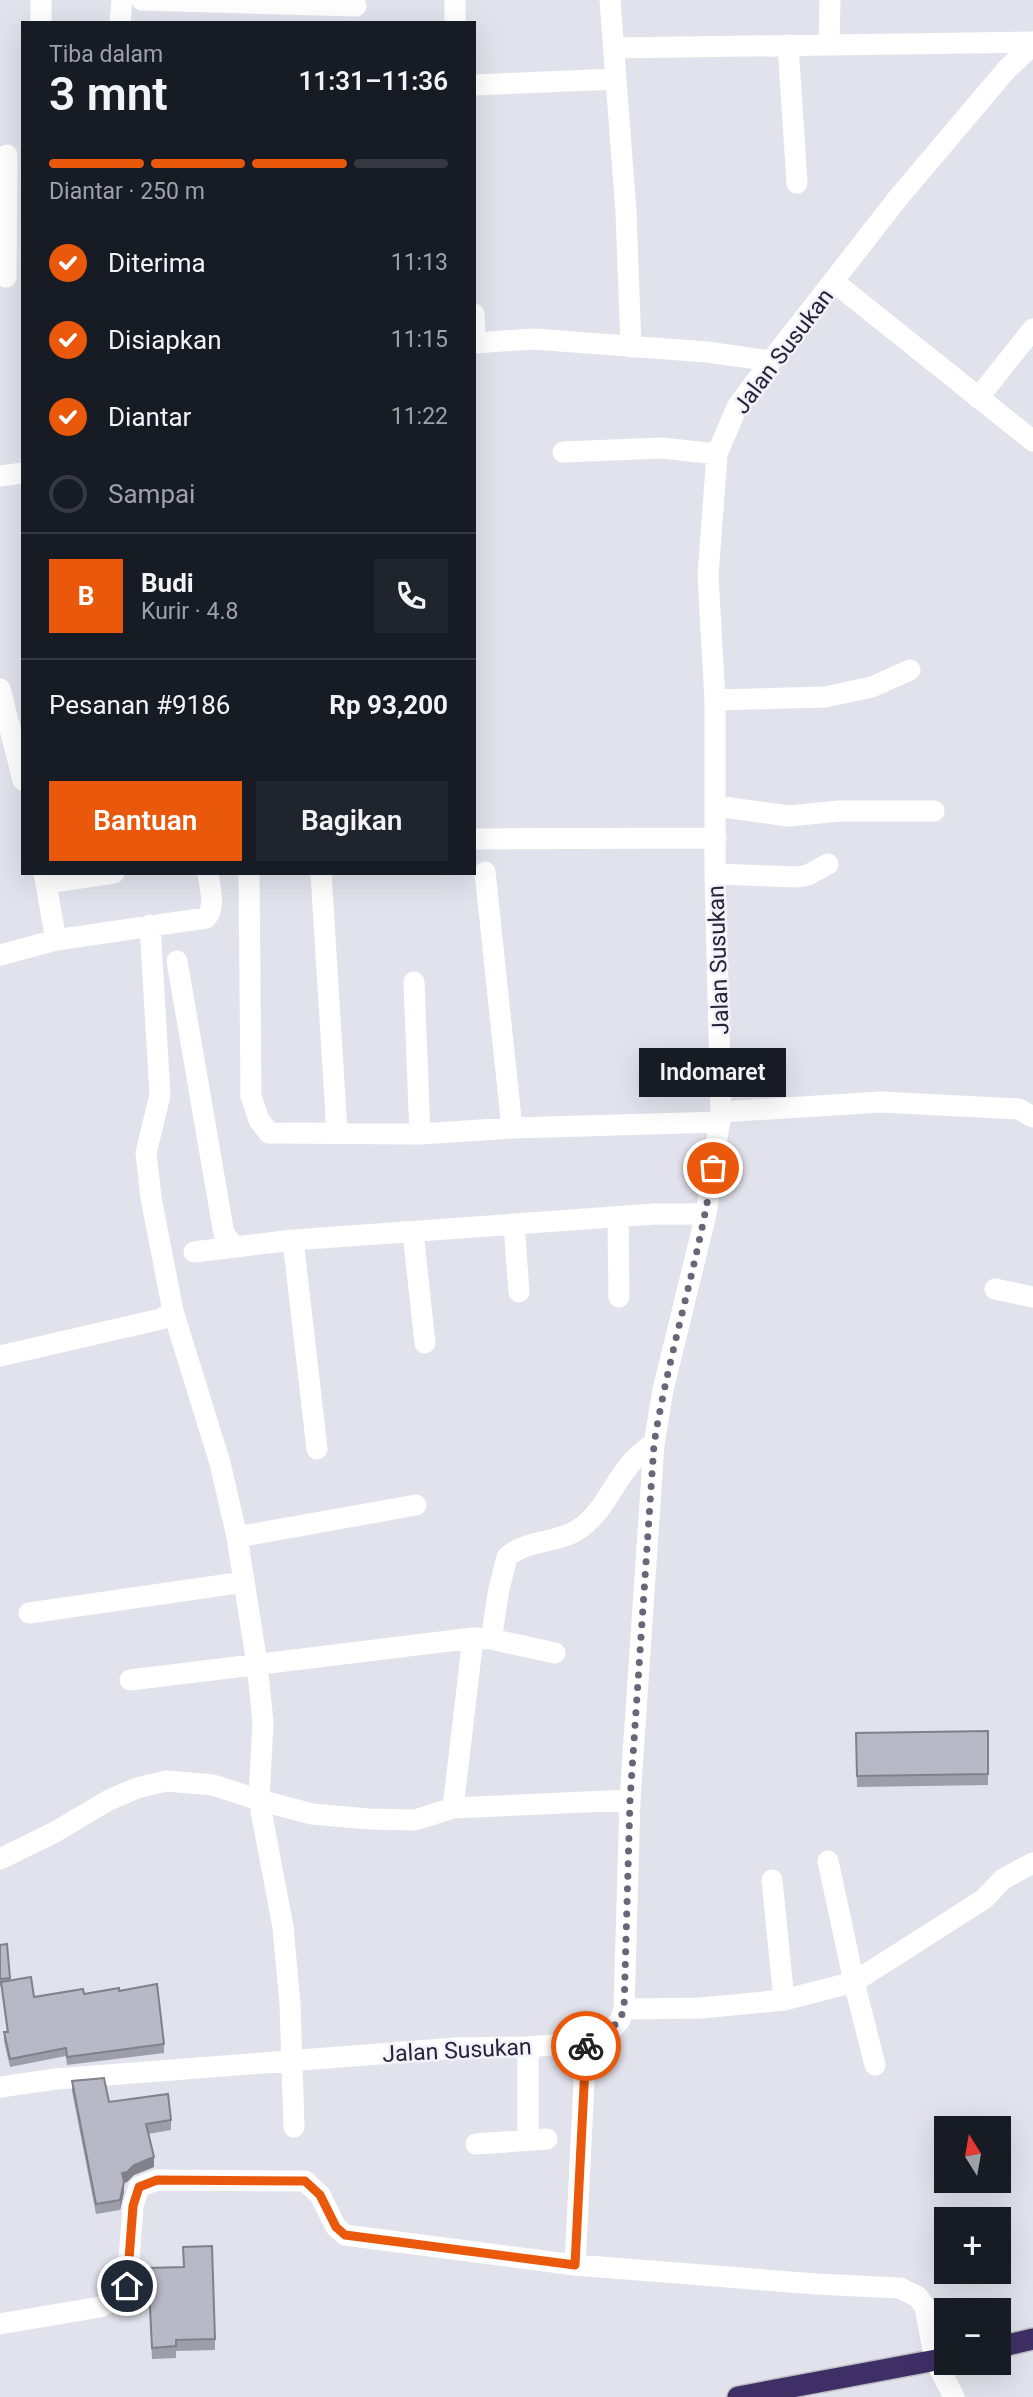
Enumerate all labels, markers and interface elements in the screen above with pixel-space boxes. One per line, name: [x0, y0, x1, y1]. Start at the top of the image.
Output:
text: Tiba dalam: [49, 41, 163, 68]
text: 11:31–11:36: [298, 66, 448, 96]
text: 3 mnt: [49, 67, 168, 121]
text: Diantar · 250 m: [49, 178, 205, 205]
icon: check: [49, 244, 87, 282]
text: Diterima: [108, 248, 206, 278]
text: 11:13: [391, 249, 448, 276]
street label: Jalan Susukan: [728, 283, 839, 419]
icon: check: [49, 321, 87, 359]
text: Disiapkan: [108, 325, 222, 355]
text: 11:15: [391, 326, 448, 353]
icon: check: [49, 398, 87, 436]
text: Diantar: [108, 402, 191, 432]
text: 11:22: [391, 403, 448, 430]
text: Sampai: [108, 479, 195, 509]
button: phone: [374, 559, 448, 633]
text: Budi: [141, 568, 194, 598]
text: B: [78, 581, 94, 611]
text: Kurir · 4.8: [141, 598, 238, 625]
text: Pesanan #9186: [49, 690, 230, 720]
text: Rp 93,200: [329, 690, 448, 720]
button: Bantuan: [49, 781, 242, 861]
button: Bagikan: [256, 781, 448, 861]
street label: Jalan Susukan: [702, 885, 735, 1035]
callout: Indomaret: [640, 1049, 786, 1098]
text: Indomaret: [660, 1059, 765, 1086]
pin: [683, 1138, 743, 1198]
icon: bag: [694, 1149, 732, 1187]
courier: [551, 2011, 621, 2081]
icon: bike: [567, 2027, 605, 2065]
street label: Jalan Susukan: [382, 2033, 532, 2068]
north arrow: [934, 2116, 1012, 2193]
map controls: [934, 2116, 1011, 2375]
button: +: [934, 2207, 1011, 2284]
pin: [97, 2256, 157, 2316]
icon: home: [108, 2267, 146, 2305]
button: −: [934, 2298, 1011, 2375]

